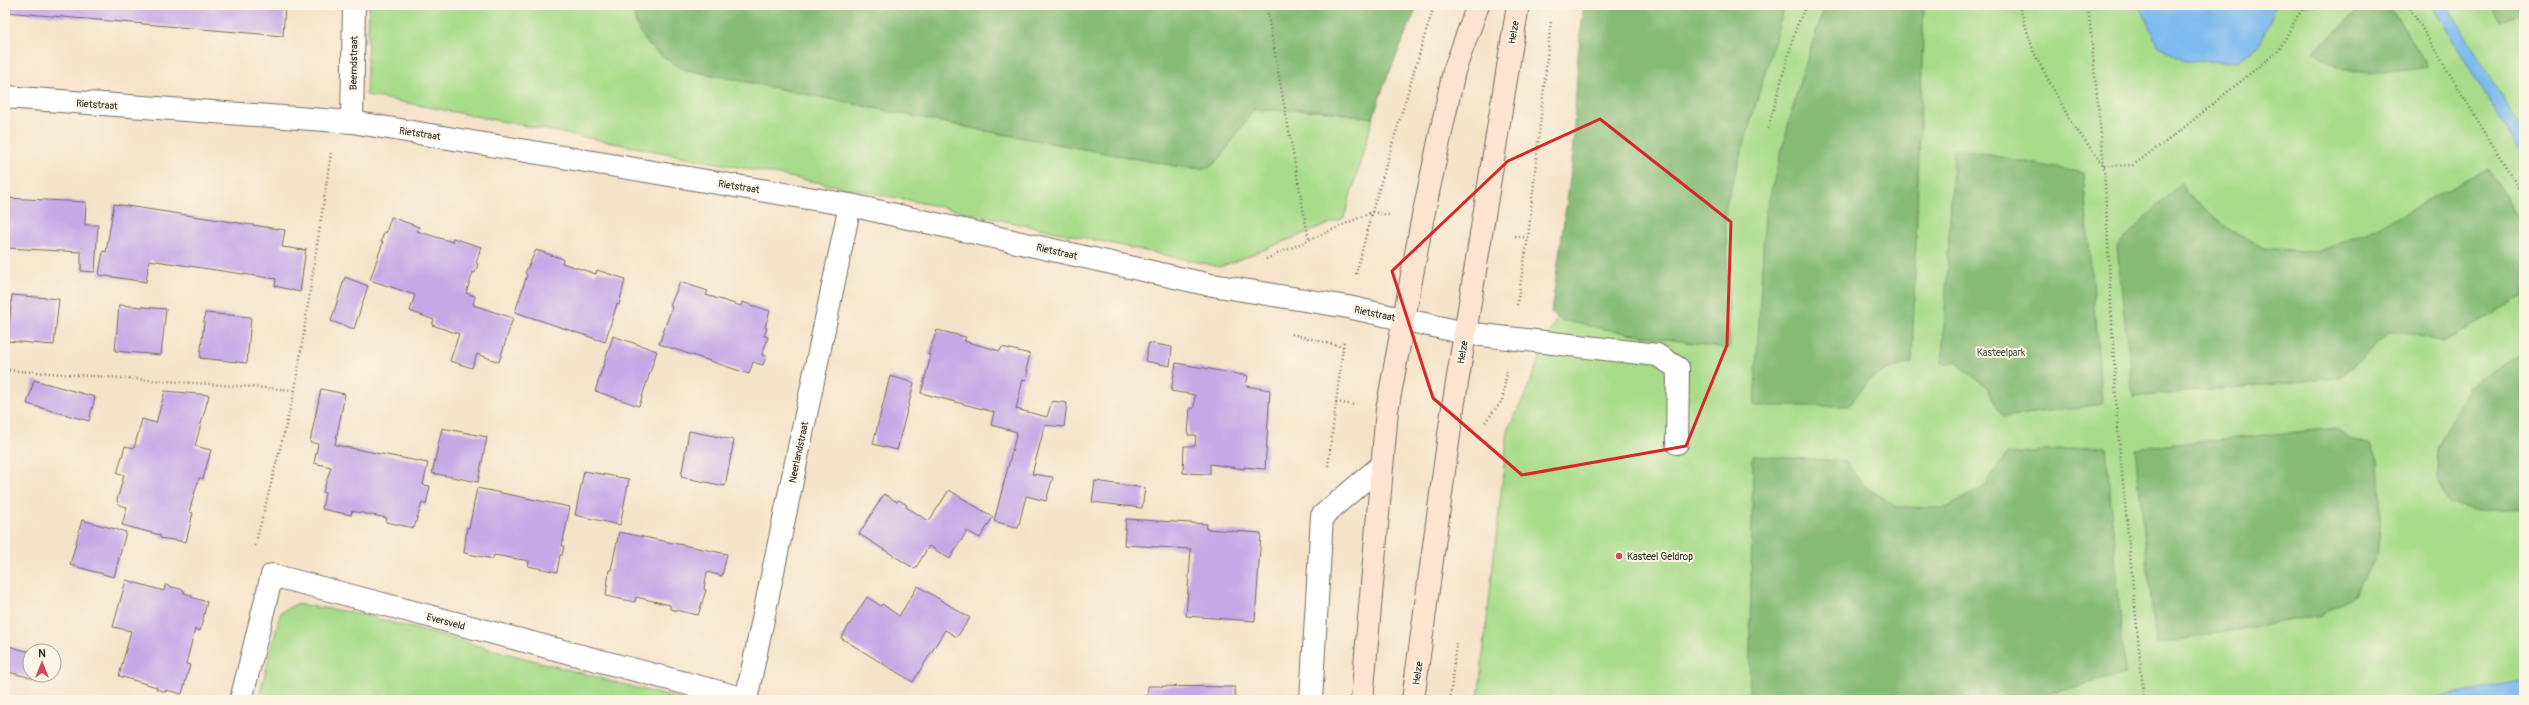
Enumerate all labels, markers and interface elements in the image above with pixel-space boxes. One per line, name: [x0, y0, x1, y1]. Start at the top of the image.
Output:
street label: Helze: [1506, 20, 1522, 45]
street label: Beemdstraat: [348, 35, 360, 90]
street label: Rietstraat: [76, 98, 119, 113]
street label: Rietstraat: [398, 125, 442, 143]
street label: Rietstraat: [717, 178, 761, 196]
street label: Rietstraat: [1035, 241, 1079, 263]
street label: Rietstraat: [1353, 304, 1397, 324]
street label: Helze: [1455, 340, 1471, 365]
park label: Kasteelpark: [1977, 347, 2026, 359]
street label: Neerlandstraat: [787, 419, 812, 484]
marker: Kasteel Geldrop: [1614, 551, 1624, 561]
place label: Kasteel Geldrop: [1627, 551, 1693, 563]
street label: Eversveld: [425, 611, 466, 633]
north arrow: [22, 643, 62, 683]
text: N: [38, 647, 46, 660]
street label: Helze: [1410, 661, 1426, 686]

